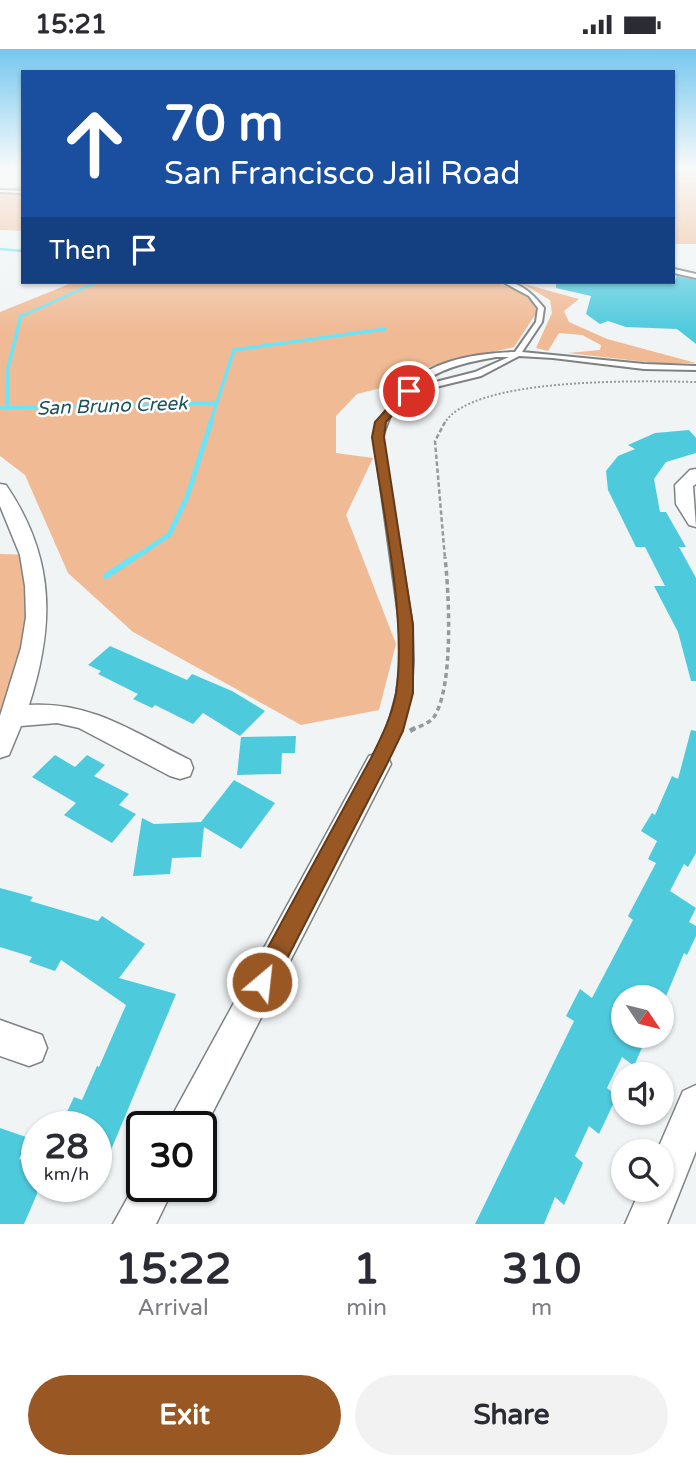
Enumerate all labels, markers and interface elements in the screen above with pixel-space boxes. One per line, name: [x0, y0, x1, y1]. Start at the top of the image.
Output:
text: 15:21: [35, 9, 107, 40]
text: 70 m: [164, 95, 283, 154]
icon: ahead: [49, 98, 140, 189]
text: San Francisco Jail Road: [164, 155, 520, 193]
icon: arrive: [125, 231, 163, 269]
text: Then: [49, 235, 111, 266]
pin: [379, 361, 439, 421]
icon: arrive: [390, 372, 428, 410]
water label: San Bruno Creek: [36, 392, 189, 420]
position arrow: [225, 945, 299, 1019]
north arrow: [611, 985, 674, 1048]
map controls: [611, 985, 674, 1202]
button: sound: [611, 1062, 674, 1125]
speed limit sign: 30: [126, 1111, 217, 1202]
text: 28: [45, 1126, 88, 1168]
button: search: [611, 1139, 674, 1202]
text: km/h: [44, 1163, 89, 1185]
text: 15:22: [115, 1244, 231, 1295]
text: 1: [353, 1244, 380, 1295]
text: 310: [502, 1244, 581, 1295]
text: Arrival: [138, 1294, 209, 1322]
text: min: [346, 1294, 387, 1322]
text: m: [531, 1294, 552, 1322]
button: Exit: [28, 1375, 341, 1455]
button: Share: [355, 1375, 668, 1455]

